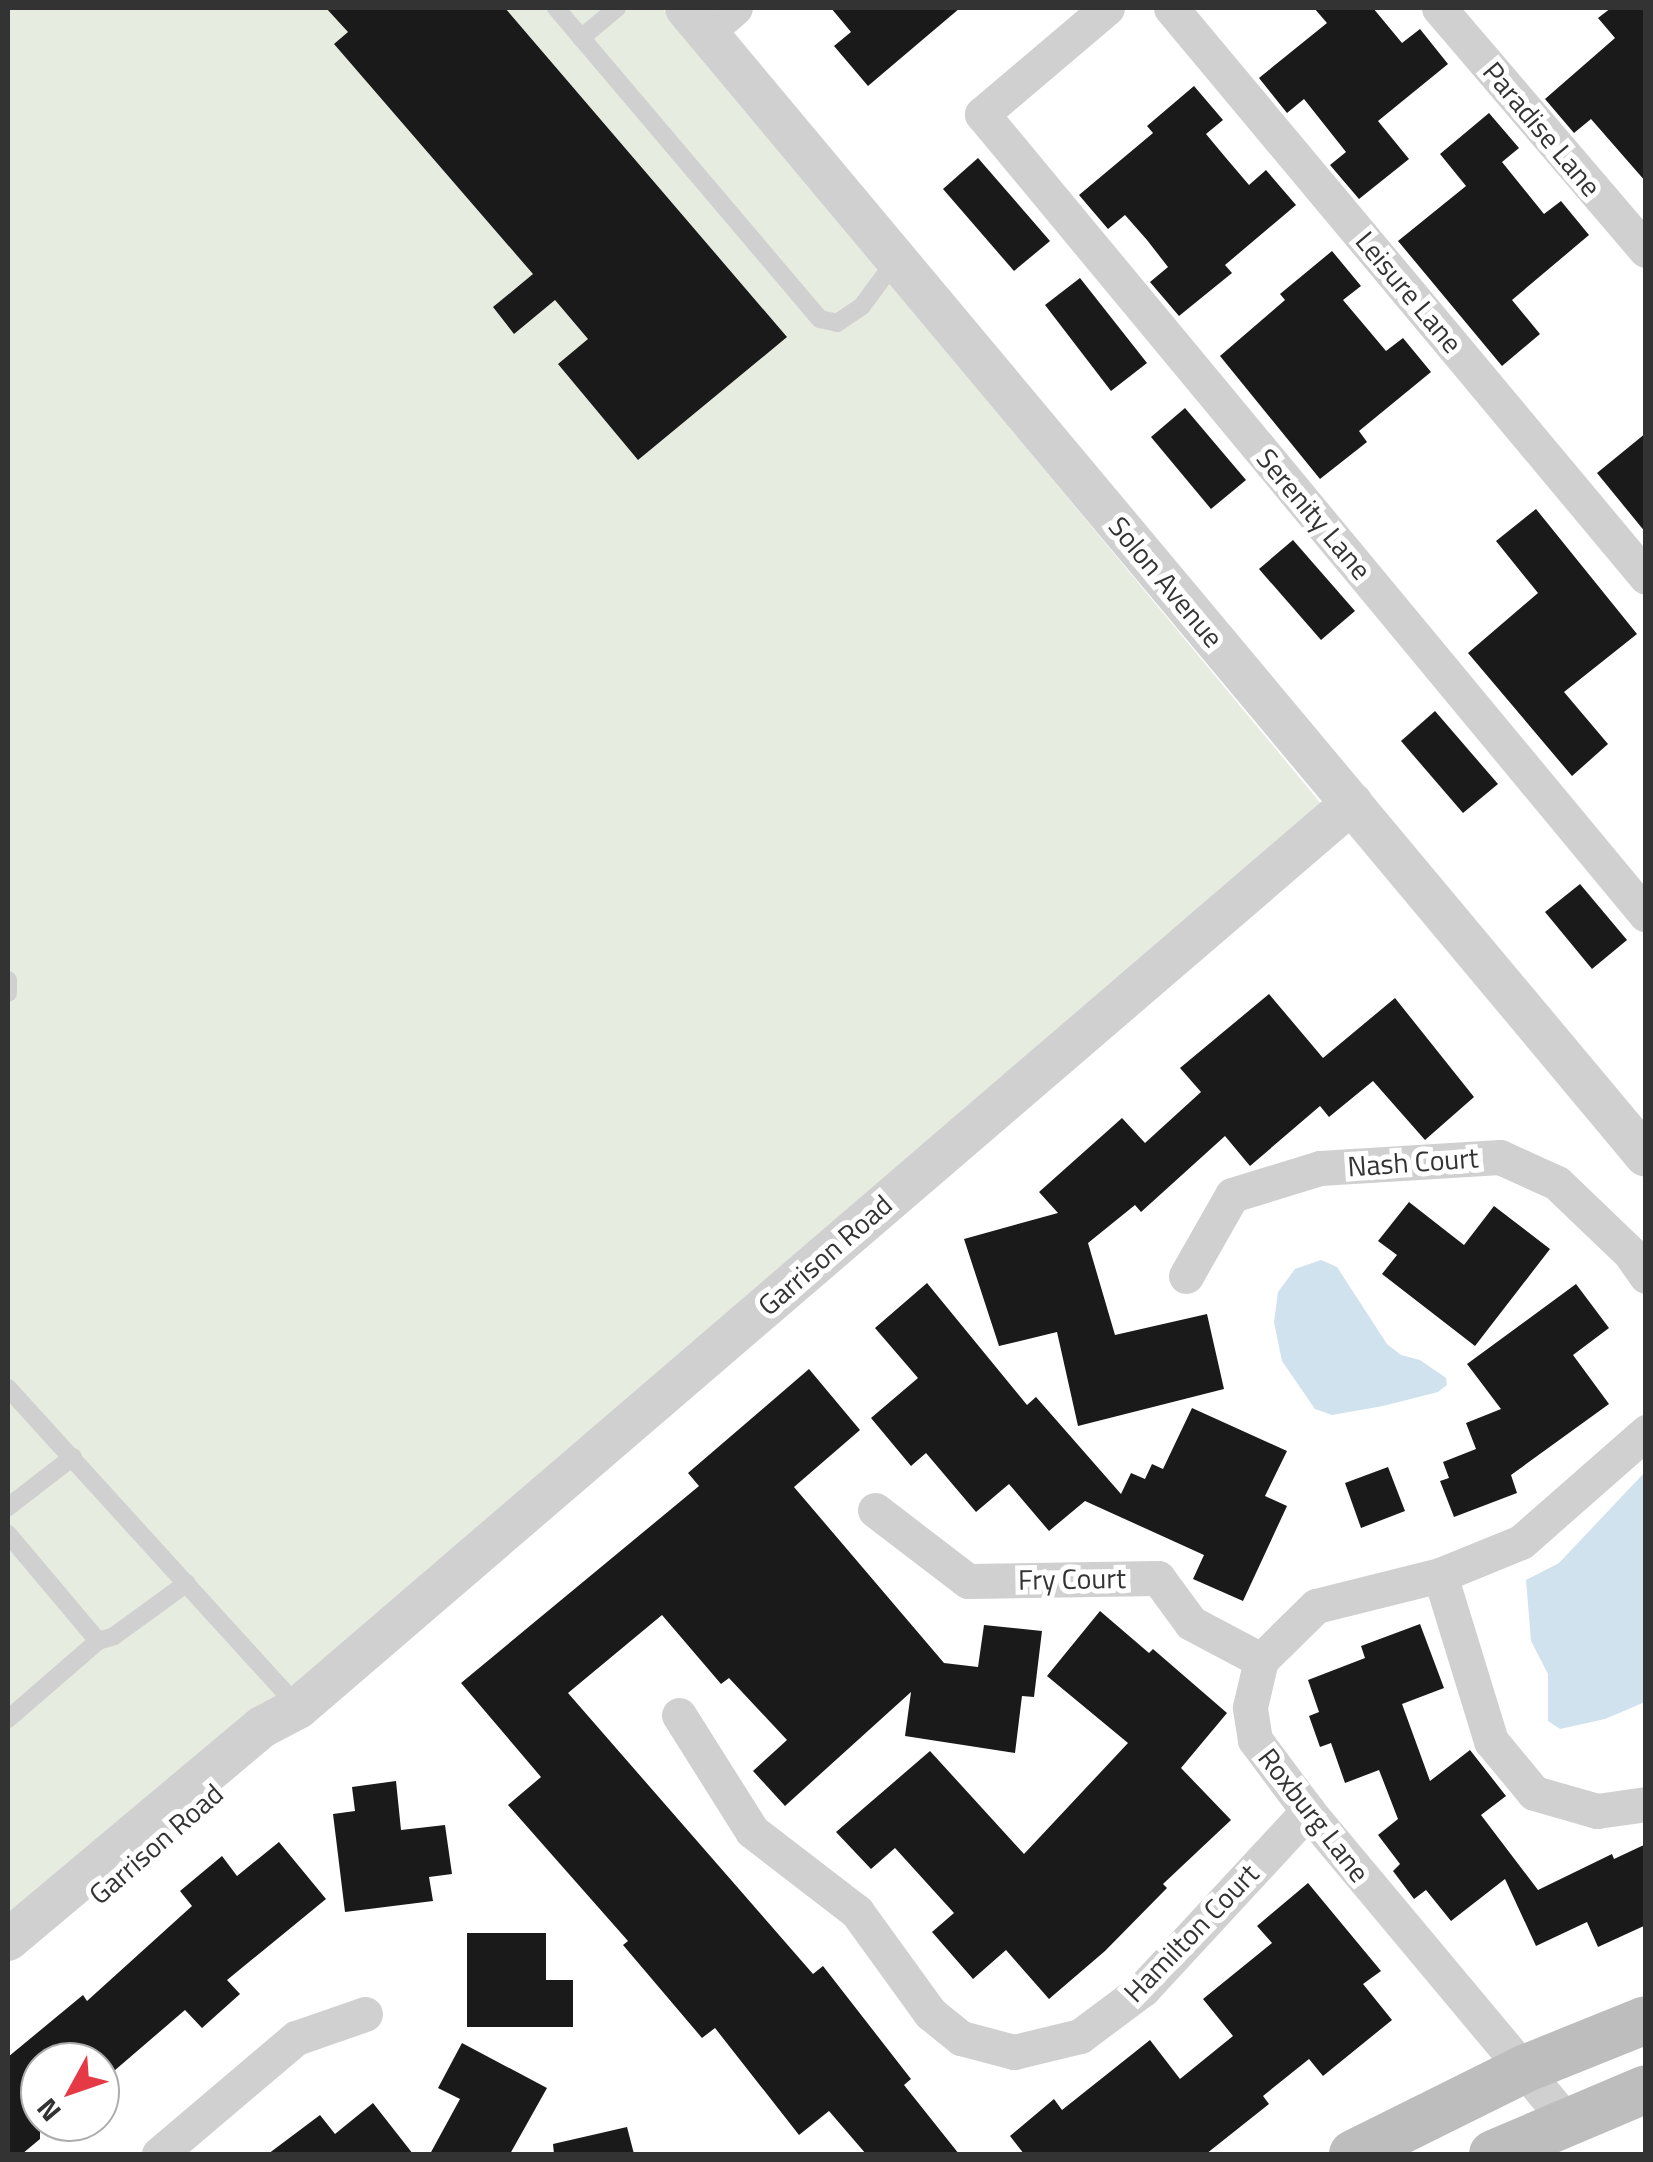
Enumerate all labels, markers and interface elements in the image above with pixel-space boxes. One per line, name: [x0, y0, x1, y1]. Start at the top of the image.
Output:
street label: Paradise Lane: [1476, 55, 1608, 203]
street label: Leisure Lane: [1349, 225, 1469, 359]
street label: Serenity Lane: [1250, 442, 1378, 586]
street label: Solon Avenue: [1102, 510, 1230, 654]
street label: Nash Court: [1346, 1141, 1480, 1183]
street label: Garrison Road: [751, 1188, 899, 1322]
street label: Fry Court: [1018, 1561, 1126, 1597]
street label: Roxburg Lane: [1251, 1741, 1377, 1889]
street label: Garrison Road: [82, 1777, 230, 1911]
street label: Hamilton Court: [1117, 1857, 1265, 2009]
north arrow: [20, 2042, 120, 2142]
text: N: [25, 2089, 71, 2132]

